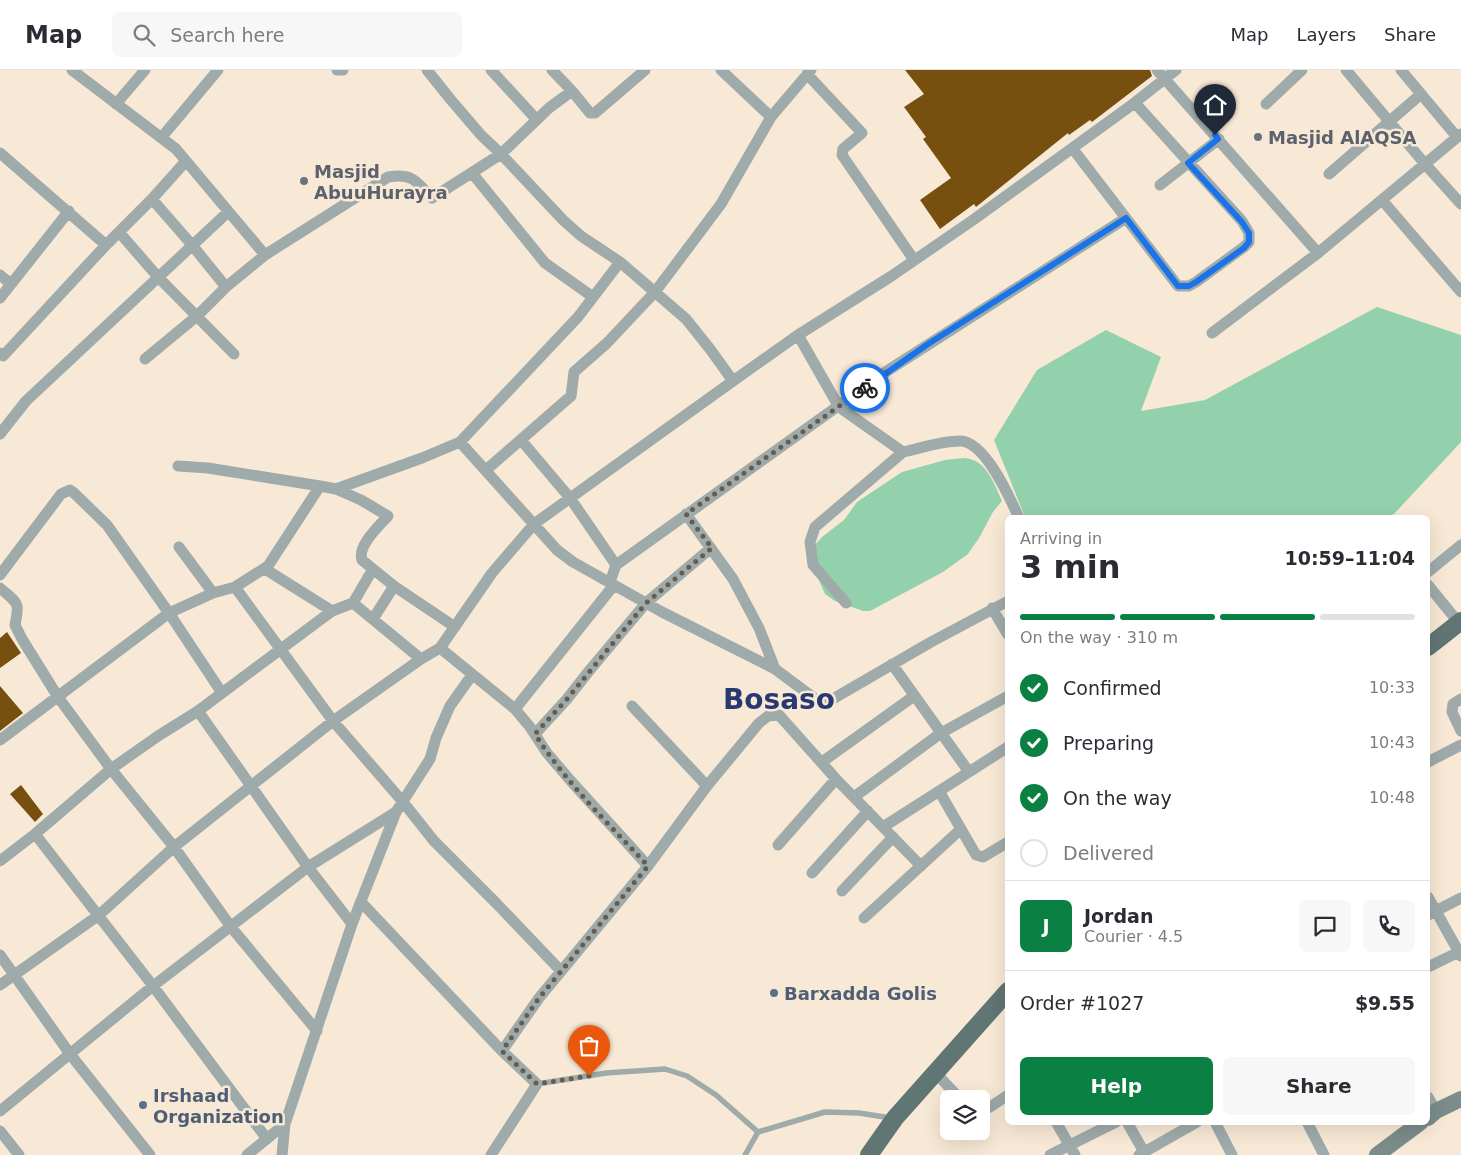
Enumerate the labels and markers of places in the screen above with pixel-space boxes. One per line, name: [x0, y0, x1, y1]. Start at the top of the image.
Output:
pin: [1194, 84, 1236, 135]
place label: Masjid AlAQSA: [1268, 127, 1417, 148]
marker: Masjid AlAQSA: [1252, 131, 1264, 143]
place label: Masjid AbuuHurayra: [314, 161, 448, 203]
marker: Masjid AbuuHurayra: [298, 175, 310, 187]
place label: Barxadda Golis: [784, 983, 937, 1004]
marker: Barxadda Golis: [768, 987, 780, 999]
pin: [568, 1025, 610, 1076]
place label: Irshaad Organization: [153, 1085, 284, 1127]
marker: Irshaad Organization: [137, 1099, 149, 1111]

